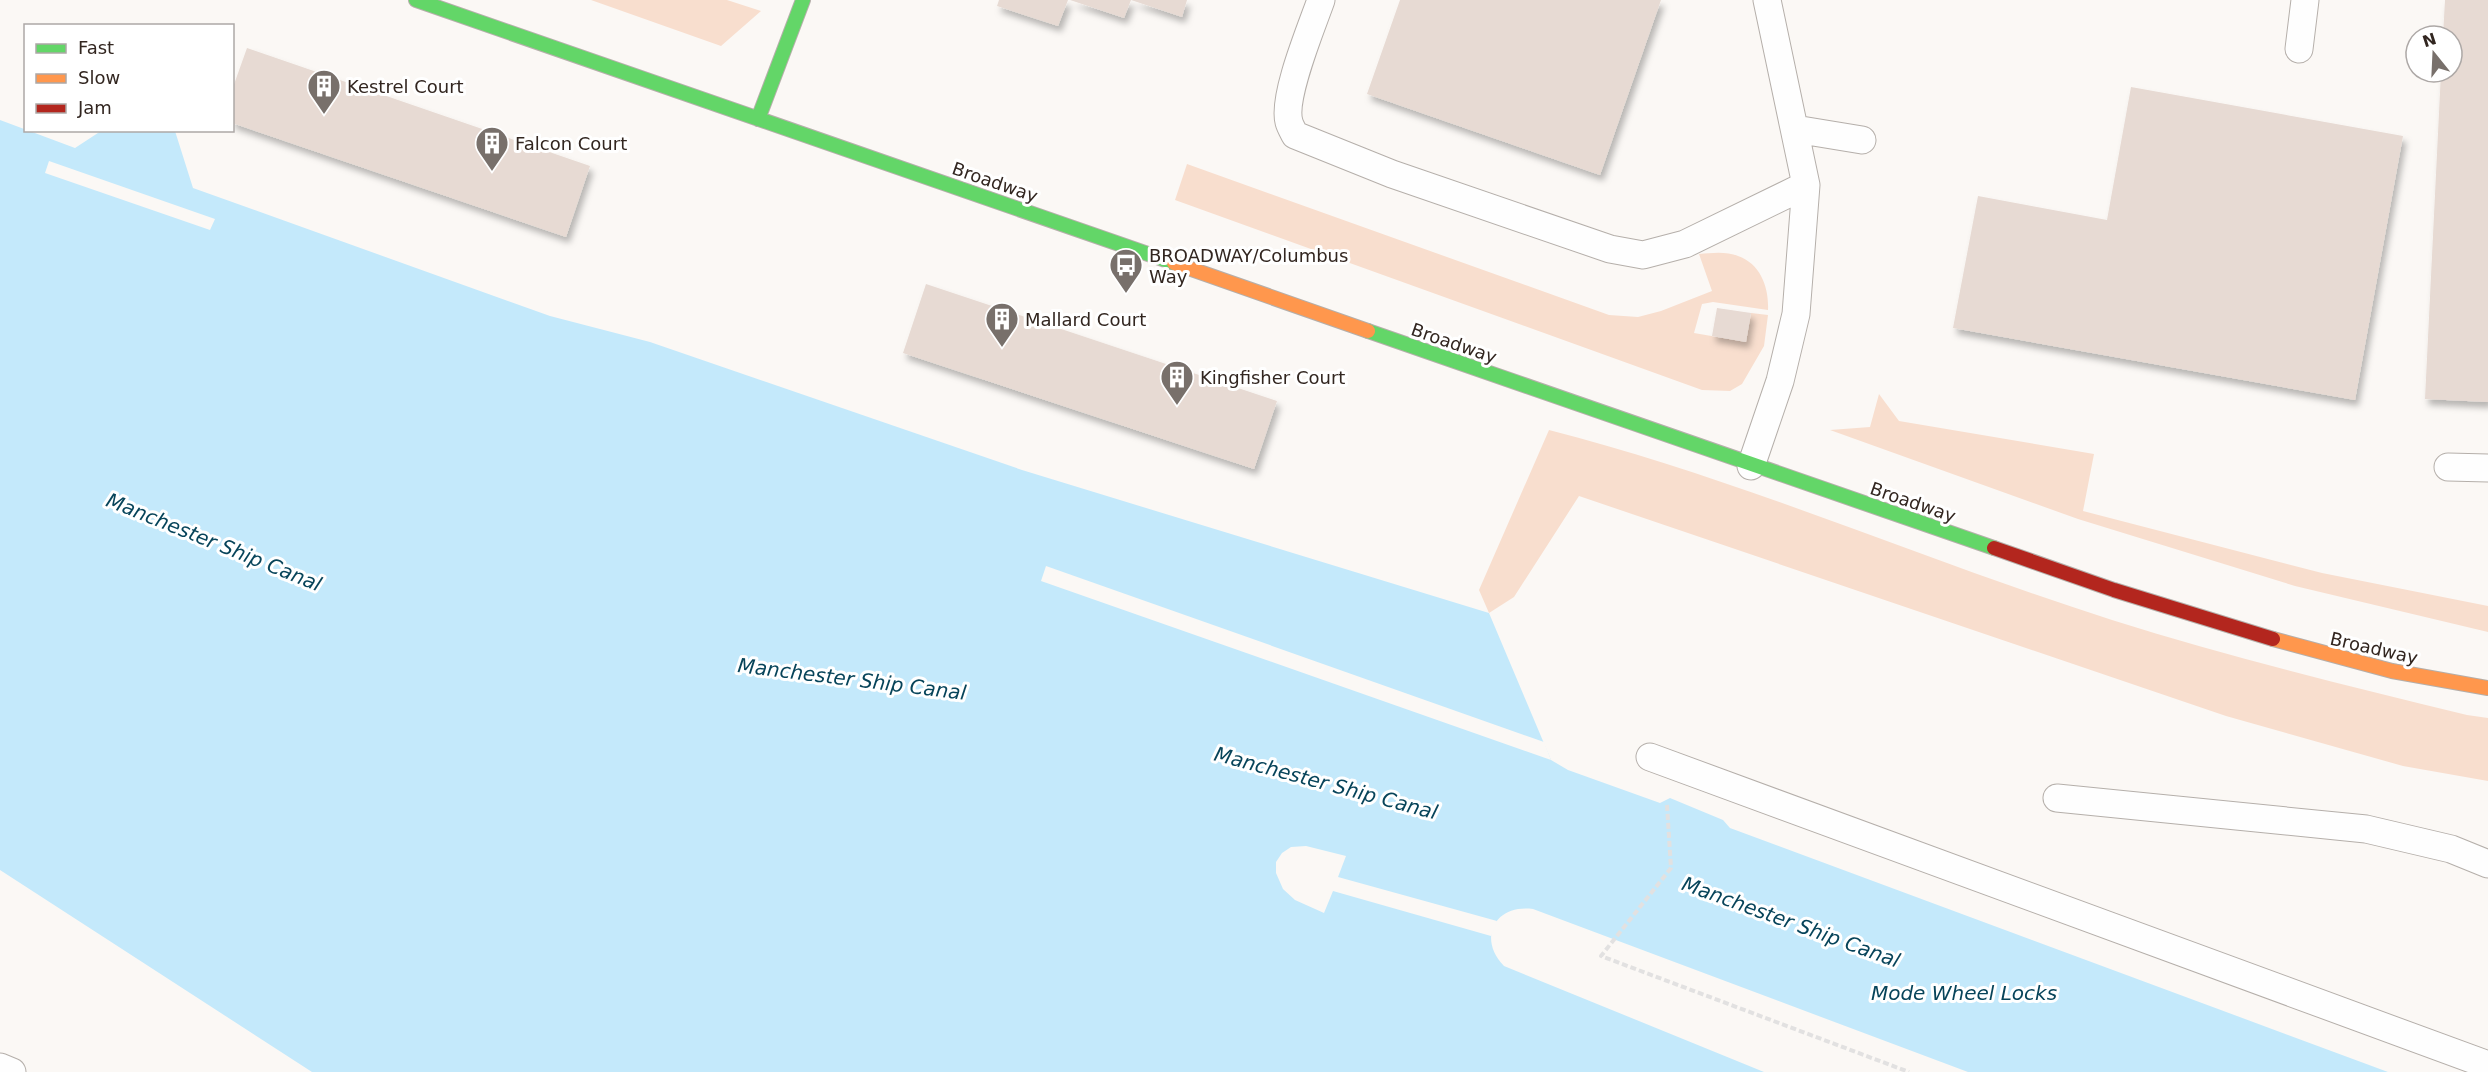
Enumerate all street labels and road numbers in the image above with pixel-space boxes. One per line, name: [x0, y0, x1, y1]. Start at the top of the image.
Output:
street label: Broadway: [949, 158, 1041, 207]
street label: Broadway: [1408, 319, 1500, 368]
street label: Broadway: [1867, 478, 1959, 527]
street label: Broadway: [2328, 628, 2420, 668]

